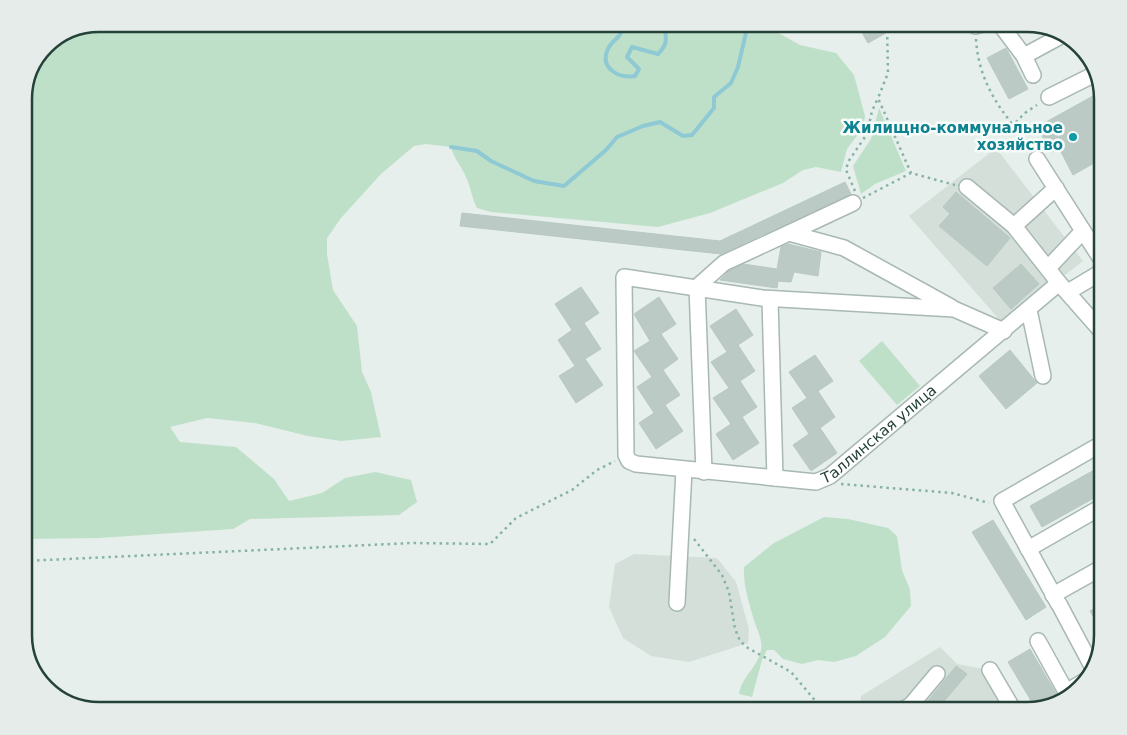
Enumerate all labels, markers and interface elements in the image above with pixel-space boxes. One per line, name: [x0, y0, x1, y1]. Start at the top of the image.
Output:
place label: Жилищно-коммунальное хозяйство: [843, 119, 1063, 154]
marker: Жилищно-коммунальное хозяйство: [1067, 131, 1079, 143]
street label: Таллинская улица: [818, 381, 940, 488]

